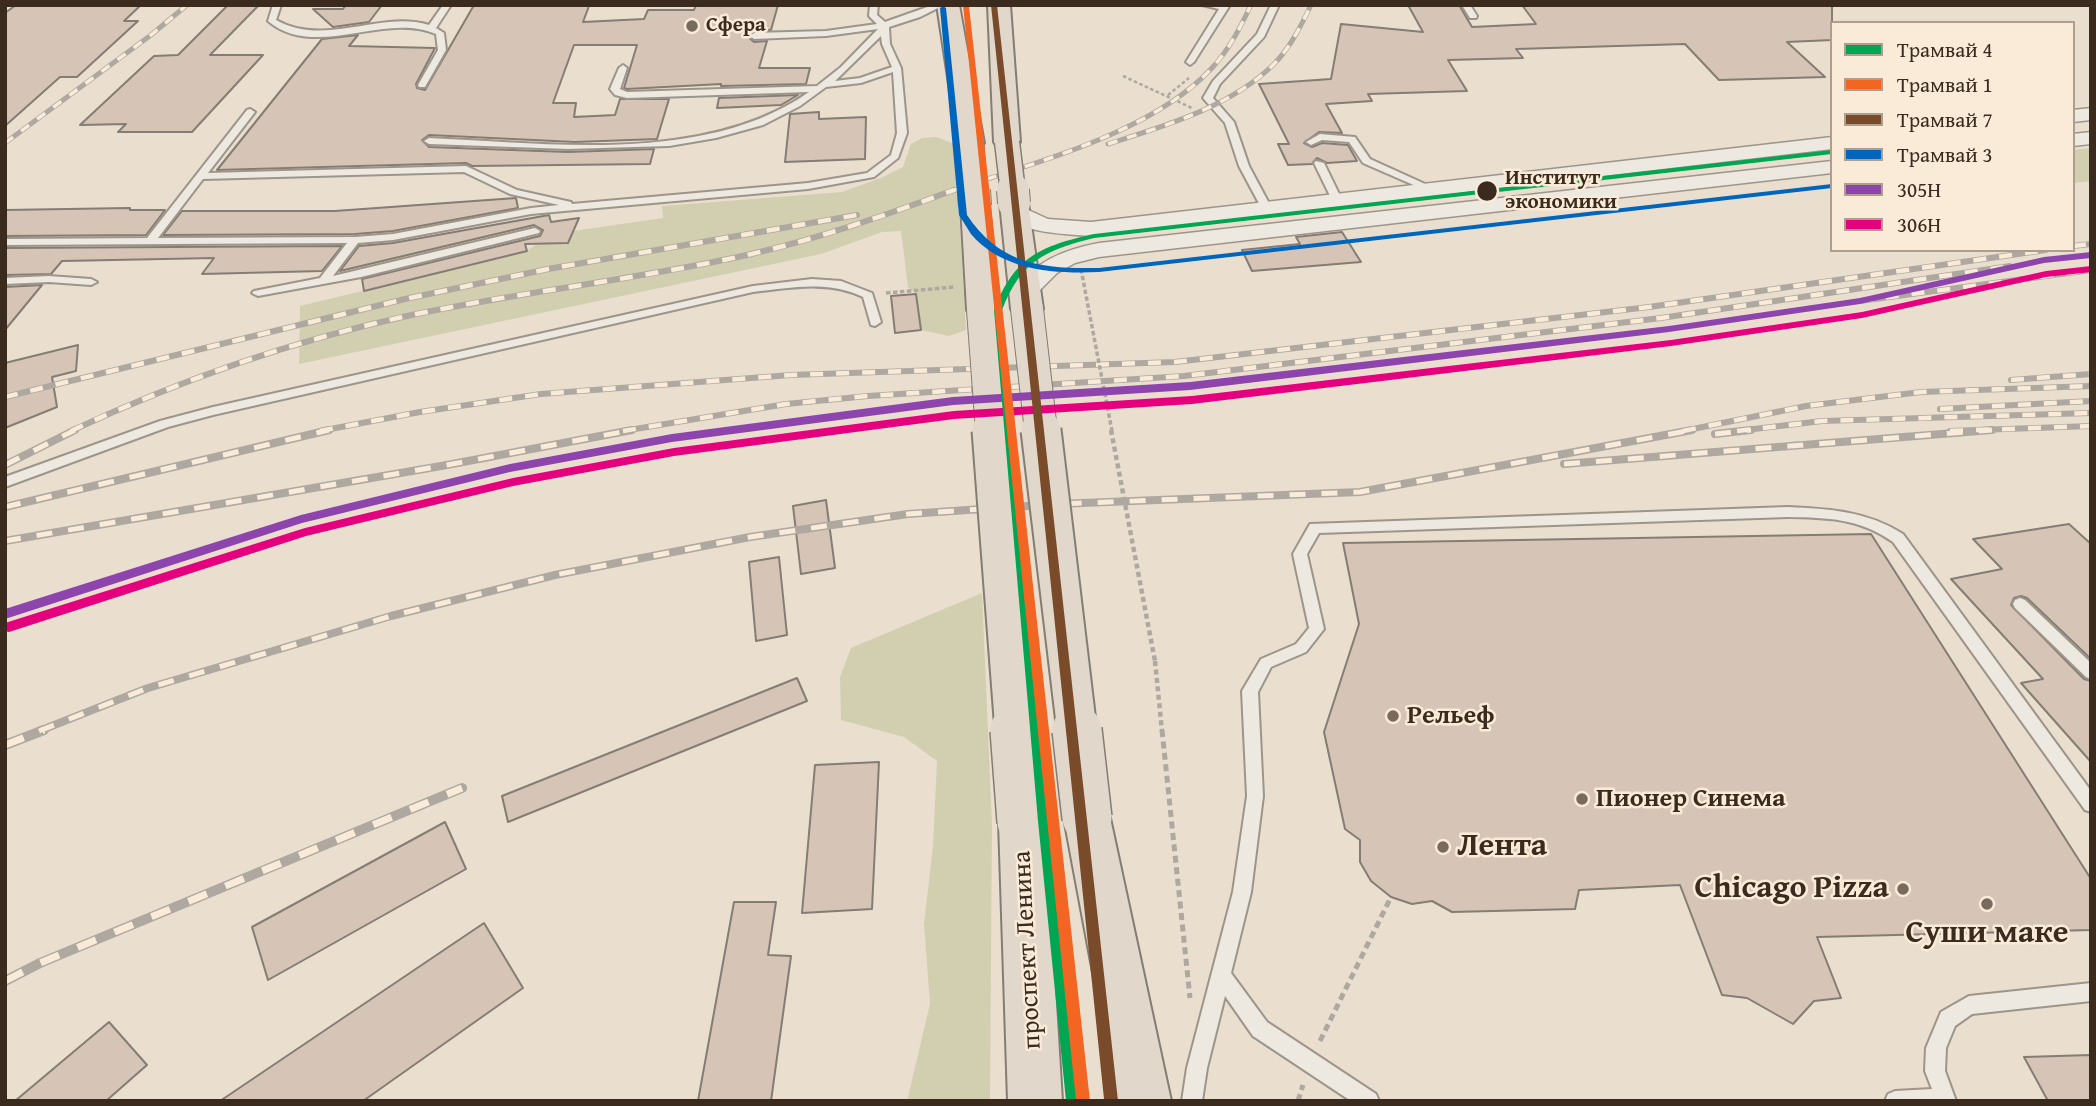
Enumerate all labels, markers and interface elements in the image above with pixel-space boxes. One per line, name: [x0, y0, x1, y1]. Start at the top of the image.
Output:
place label: Сфера: [706, 13, 766, 39]
marker: Сфера: [684, 18, 700, 34]
legend: [1830, 21, 2075, 252]
text: Трамвай 4: [1897, 34, 1993, 65]
text: Трамвай 1: [1897, 69, 1993, 100]
text: Трамвай 7: [1897, 104, 1993, 135]
text: Трамвай 3: [1897, 139, 1993, 170]
place label: Институт экономики: [1505, 166, 1617, 216]
text: 305Н: [1897, 174, 1941, 205]
marker: Институт экономики: [1475, 179, 1499, 203]
text: 306Н: [1897, 209, 1941, 240]
place label: Рельеф: [1407, 700, 1494, 732]
marker: Рельеф: [1385, 708, 1401, 724]
place label: Пионер Синема: [1596, 783, 1786, 815]
marker: Пионер Синема: [1574, 791, 1590, 807]
place label: Лента: [1457, 828, 1547, 866]
marker: Лента: [1435, 839, 1451, 855]
street label: проспект Ленина: [1007, 850, 1049, 1050]
place label: Chicago Pizza: [1695, 870, 1889, 908]
marker: Chicago Pizza: [1895, 881, 1911, 897]
marker: Суши маке: [1979, 896, 1995, 912]
place label: Суши маке: [1906, 915, 2068, 953]

